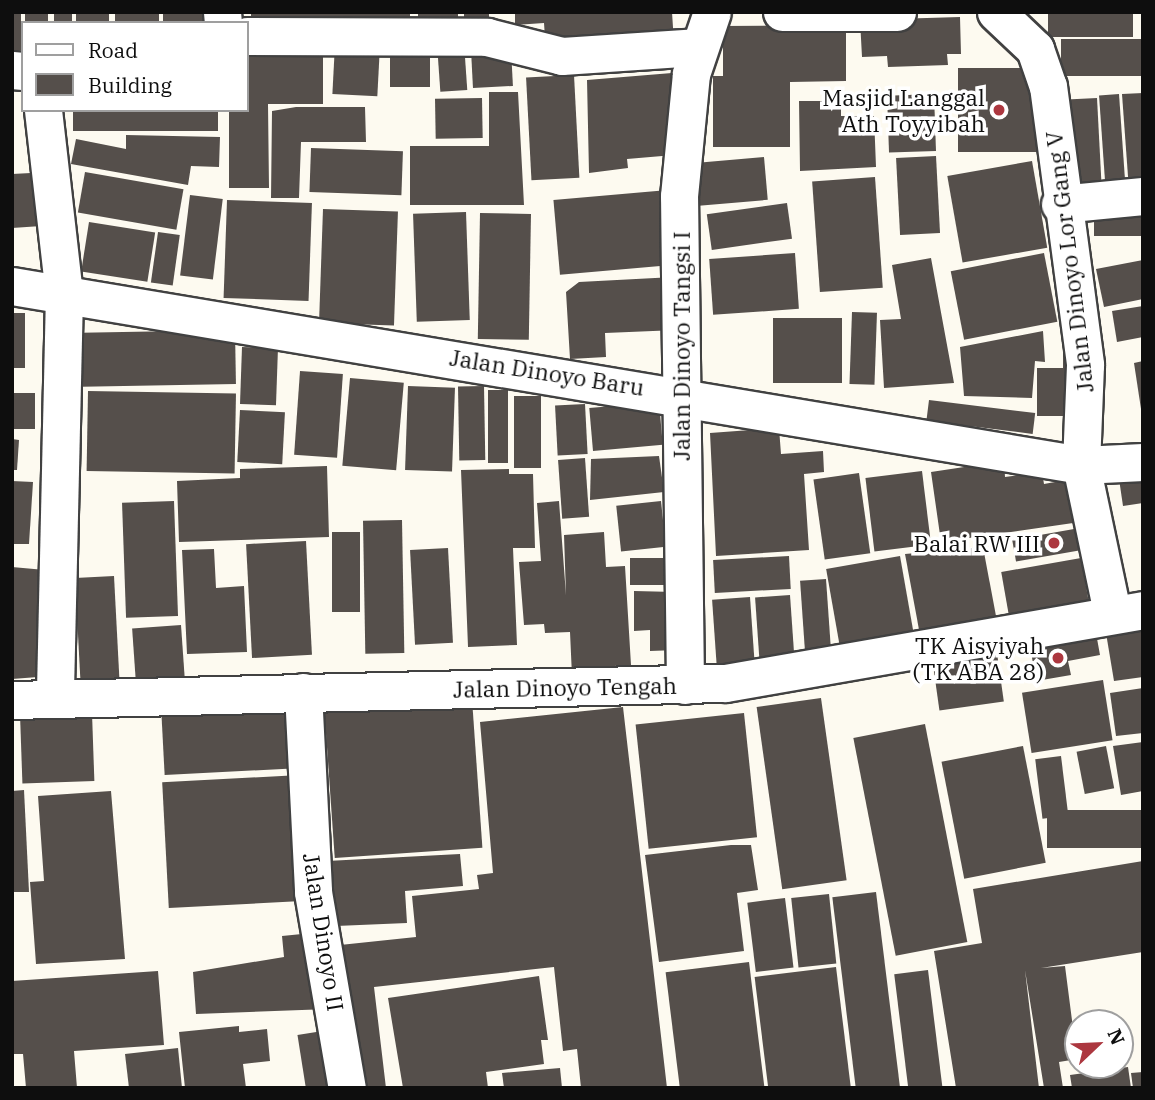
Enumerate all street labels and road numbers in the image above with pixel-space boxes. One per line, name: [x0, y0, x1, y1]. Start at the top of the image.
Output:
street label: Jalan Dinoyo Lor Gang V: [1039, 130, 1099, 394]
street label: Jalan Dinoyo Tangsi I: [667, 231, 695, 461]
street label: Jalan Dinoyo Baru: [448, 343, 646, 401]
street label: Jalan Dinoyo Tengah: [453, 671, 677, 703]
street label: Jalan Dinoyo II: [298, 851, 350, 1013]

